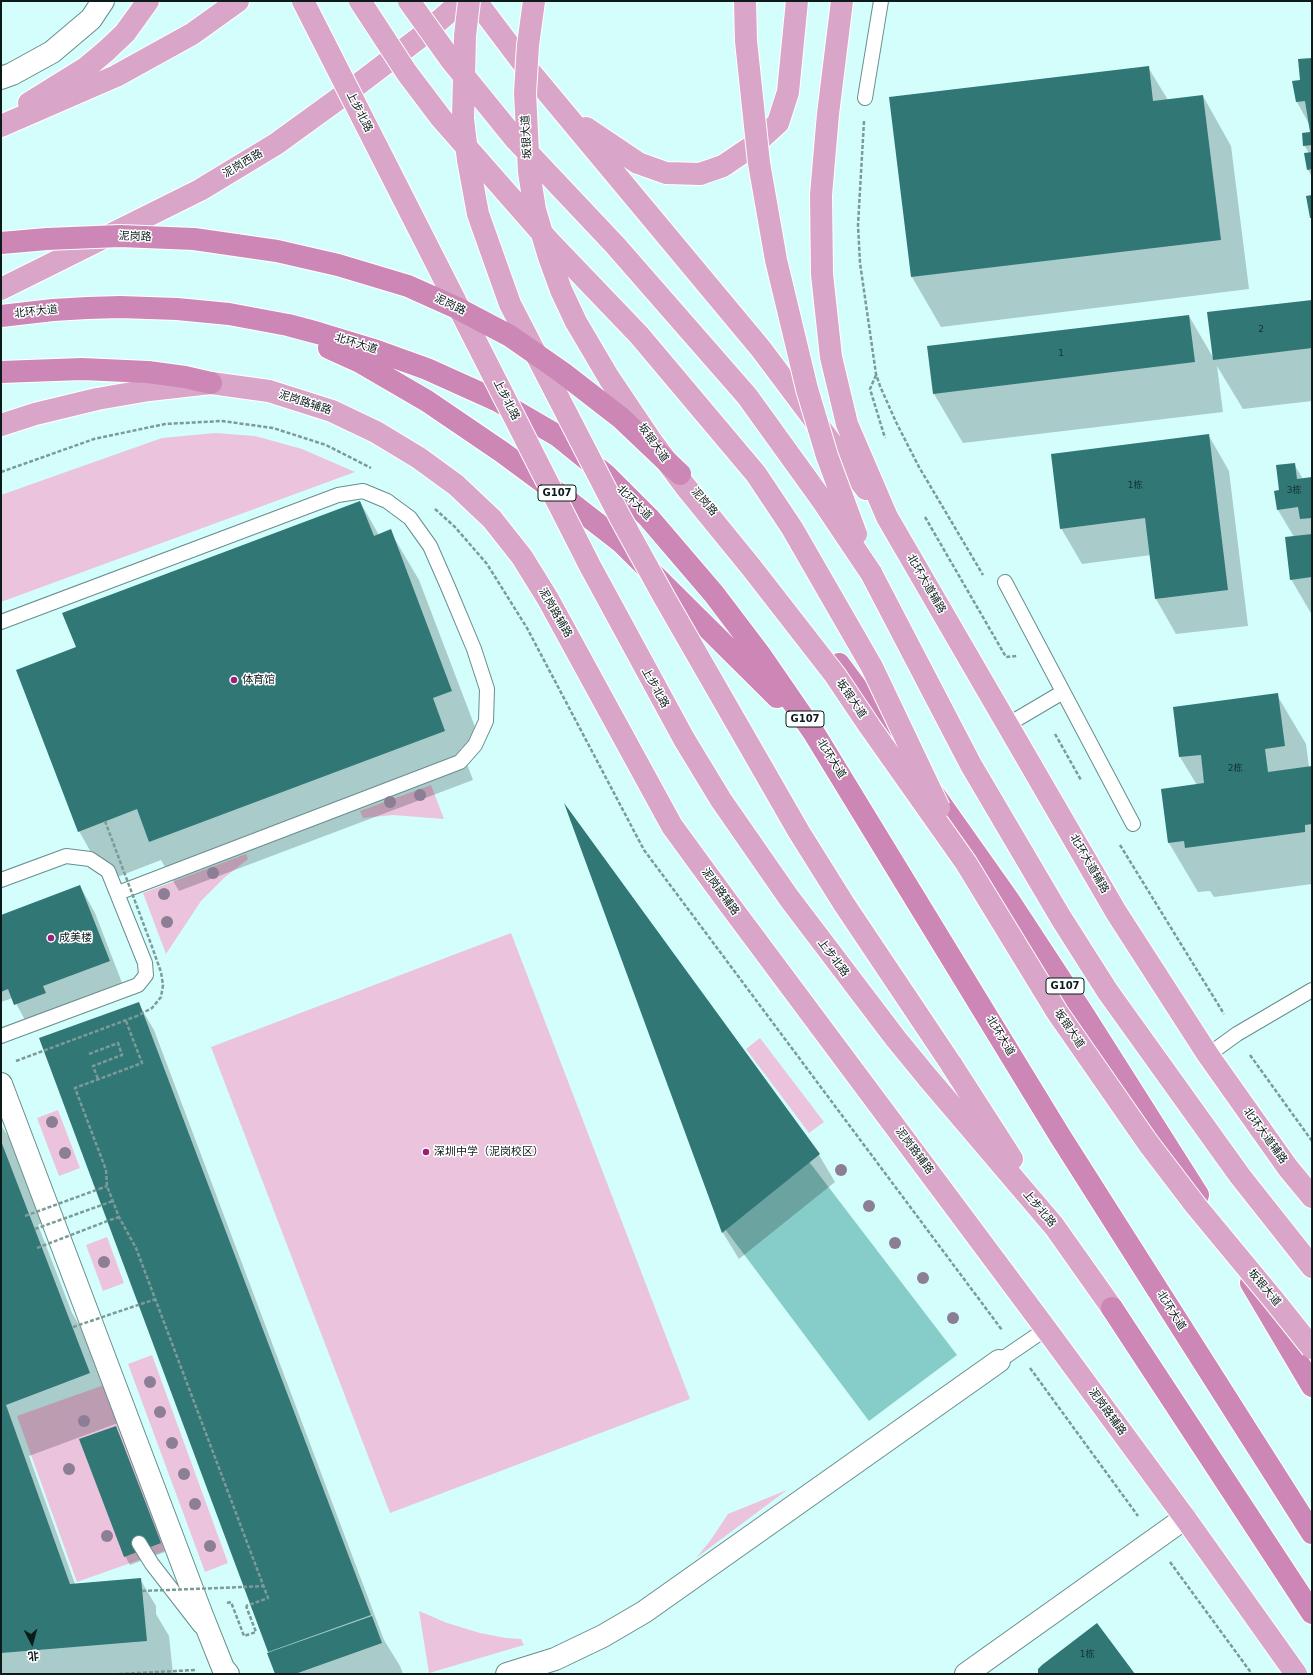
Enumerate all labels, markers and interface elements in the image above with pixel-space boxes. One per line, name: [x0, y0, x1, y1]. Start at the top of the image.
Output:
street label: 上步北路: [343, 89, 375, 135]
street label: 坂银大道: [519, 115, 535, 159]
street label: 泥岗西路: [221, 147, 265, 181]
street label: 泥岗路: [118, 230, 152, 244]
street label: 泥岗路: [432, 292, 468, 318]
street label: 北环大道: [13, 303, 59, 321]
house number: 2: [1258, 325, 1264, 335]
street label: 北环大道: [333, 331, 379, 357]
house number: 1: [1058, 349, 1064, 359]
street label: 上步北路: [490, 377, 522, 423]
street label: 泥岗路辅路: [277, 388, 333, 418]
street label: 坂银大道: [635, 421, 671, 465]
house number: 1栋: [1128, 481, 1142, 491]
street label: 北环大道: [614, 483, 654, 523]
road number: G107: [538, 485, 576, 501]
street label: 泥岗路: [688, 485, 720, 519]
house number: 3栋: [1287, 486, 1301, 496]
street label: 北环大道辅路: [904, 552, 948, 616]
street label: 泥岗路辅路: [536, 586, 574, 640]
street label: 上步北路: [639, 666, 671, 710]
place label: 体育馆: [242, 673, 275, 687]
marker: 体育馆: [229, 675, 239, 685]
street label: 坂银大道: [833, 677, 869, 721]
road number: G107: [786, 711, 824, 727]
street label: 北环大道: [814, 737, 848, 781]
house number: 2栋: [1228, 764, 1242, 774]
street label: 北环大道辅路: [1067, 832, 1111, 896]
street label: 泥岗路辅路: [698, 866, 742, 918]
place label: 成美楼: [59, 931, 92, 945]
marker: 成美楼: [46, 933, 56, 943]
street label: 上步北路: [814, 936, 852, 980]
road number: G107: [1046, 978, 1084, 994]
street label: 坂银大道: [1051, 1007, 1087, 1051]
street label: 北环大道: [983, 1014, 1017, 1058]
street label: 北环大道辅路: [1240, 1105, 1290, 1167]
street label: 泥岗路辅路: [892, 1125, 936, 1177]
place label: 深圳中学（泥岗校区）: [434, 1145, 544, 1159]
marker: 深圳中学（泥岗校区）: [421, 1147, 431, 1157]
street label: 上步北路: [1020, 1188, 1058, 1230]
street label: 坂银大道: [1245, 1267, 1283, 1309]
street label: 北环大道: [1154, 1289, 1188, 1333]
street label: 泥岗路辅路: [1085, 1386, 1129, 1438]
north arrow: [12, 1623, 52, 1663]
text: 北: [27, 1648, 39, 1662]
house number: 1栋: [1080, 1650, 1094, 1660]

